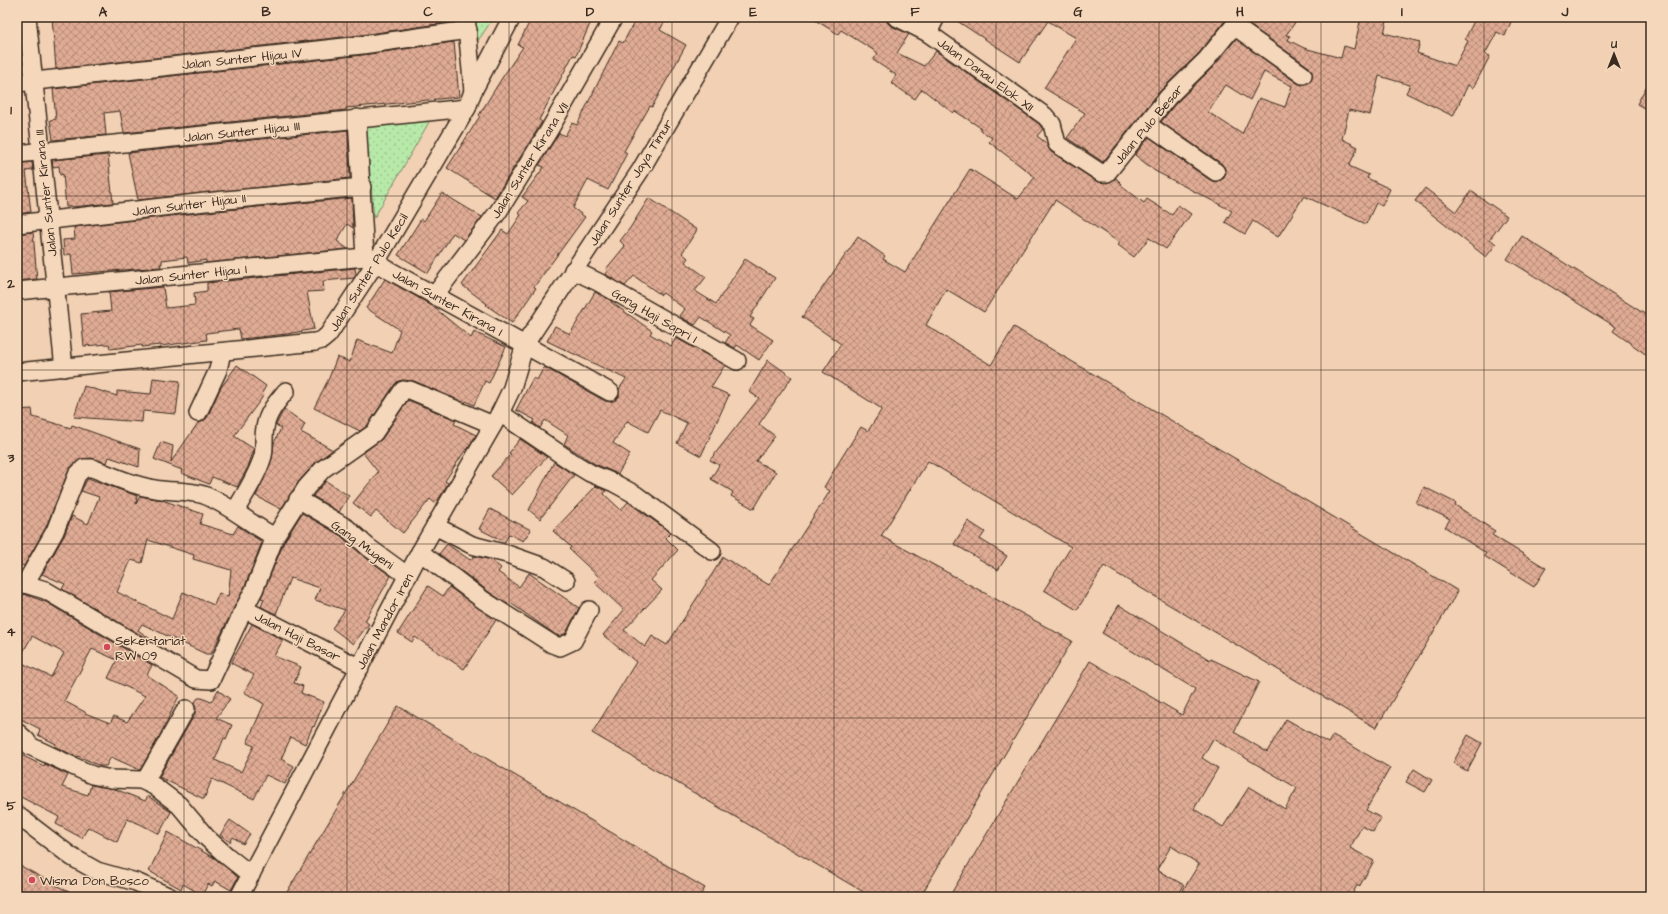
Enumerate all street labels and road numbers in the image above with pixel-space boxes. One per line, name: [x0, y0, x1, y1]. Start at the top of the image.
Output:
street label: Jalan Danau Elok XII: [933, 33, 1038, 116]
street label: Jalan Sunter Hijau IV: [181, 44, 303, 74]
street label: Jalan Pulo Besar: [1110, 81, 1188, 169]
street label: Jalan Sunter Kirana VII: [487, 99, 573, 222]
street label: Jalan Sunter Jaya Timur: [584, 116, 678, 250]
street label: Jalan Sunter Hijau III: [183, 117, 301, 147]
street label: Jalan Sunter Kirana III: [30, 128, 62, 257]
street label: Jalan Sunter Hijau II: [131, 189, 247, 221]
street label: Jalan Sunter Pulo Kecil: [325, 210, 413, 335]
street label: Jalan Sunter Hijau I: [134, 260, 248, 290]
street label: Jalan Sunter Kirana I: [389, 265, 506, 341]
street label: Gang Haji Sapri I: [608, 284, 701, 349]
street label: Gang Mugeni: [327, 516, 397, 575]
street label: Jalan Mandor Iren: [352, 570, 418, 673]
street label: Jalan Haji Basar: [252, 608, 344, 666]

